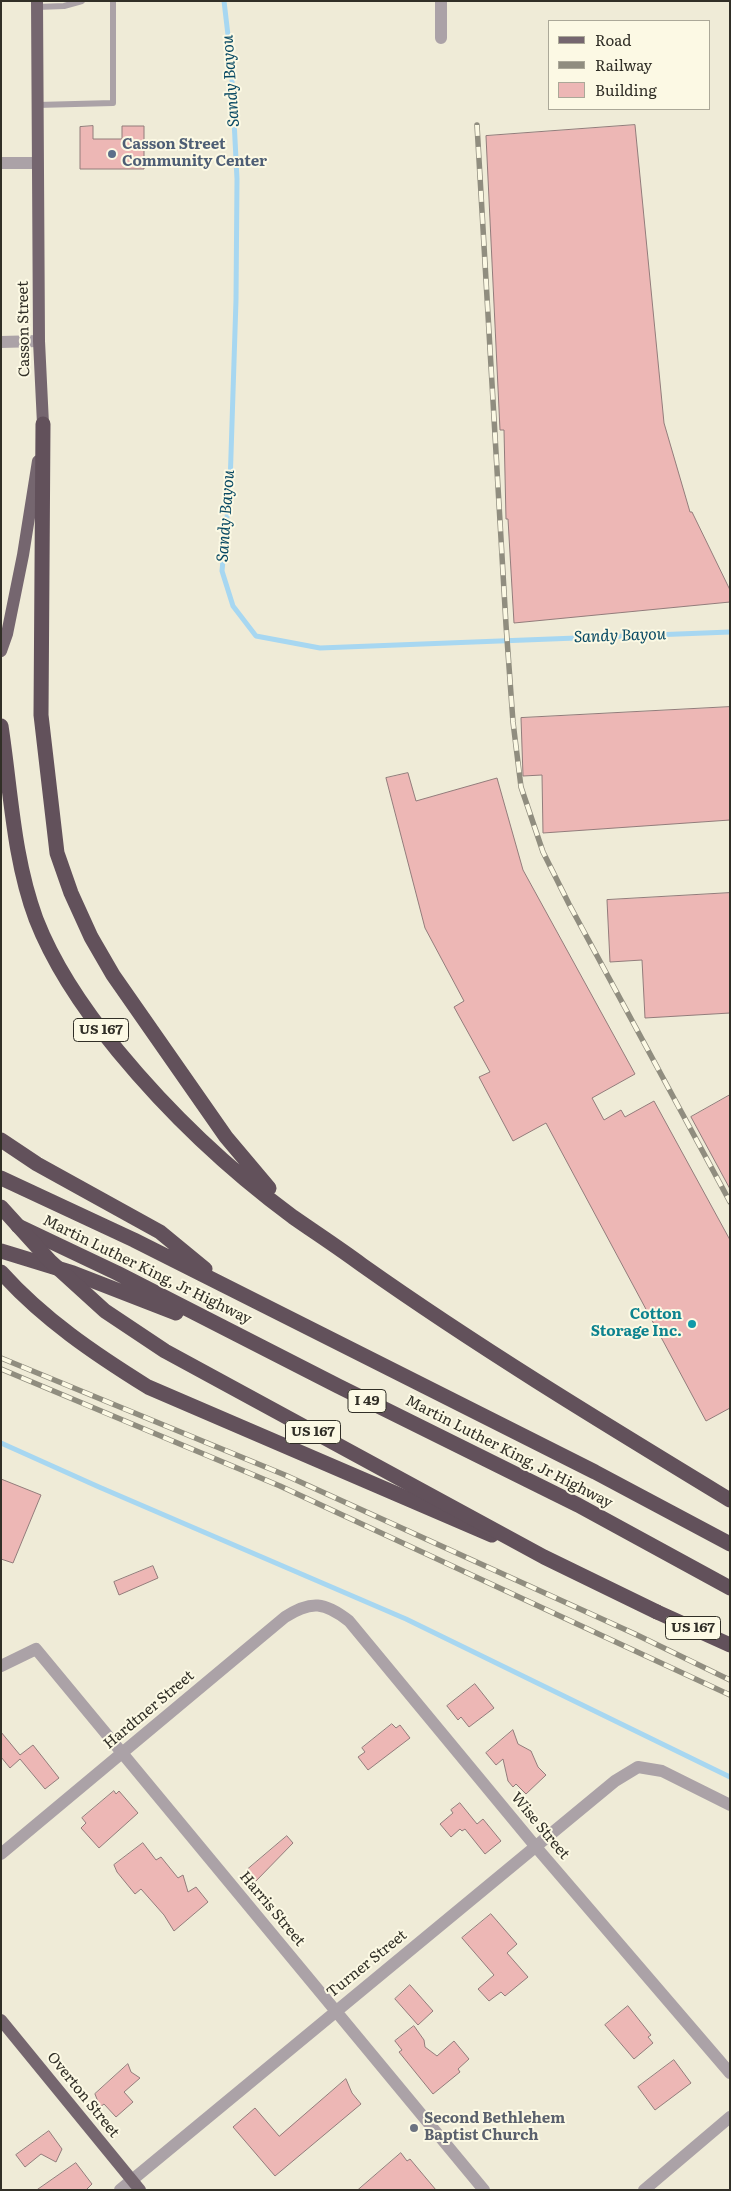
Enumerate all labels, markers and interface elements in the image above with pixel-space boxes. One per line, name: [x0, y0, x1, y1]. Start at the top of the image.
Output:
legend: [548, 20, 711, 110]
text: Road: [595, 28, 631, 51]
water label: Sandy Bayou: [218, 34, 244, 128]
text: Railway: [595, 53, 652, 76]
text: Building: [595, 78, 657, 101]
place label: Casson Street Community Center: [122, 136, 267, 171]
marker: Casson Street Community Center: [106, 148, 118, 160]
street label: Casson Street: [14, 281, 34, 377]
water label: Sandy Bayou: [213, 469, 239, 563]
water label: Sandy Bayou: [574, 625, 666, 647]
road number: US 167: [74, 1018, 128, 1042]
street label: Martin Luther King, Jr Highway: [40, 1211, 254, 1329]
place label: Cotton Storage Inc.: [591, 1306, 682, 1341]
marker: Cotton Storage Inc.: [686, 1318, 698, 1330]
road number: I 49: [348, 1390, 386, 1412]
street label: Martin Luther King, Jr Highway: [402, 1392, 616, 1512]
road number: US 167: [286, 1420, 340, 1444]
road number: US 167: [666, 1616, 720, 1640]
street label: Hardtner Street: [100, 1667, 198, 1753]
street label: Wise Street: [507, 1789, 573, 1863]
street label: Harris Street: [235, 1868, 309, 1950]
street label: Turner Street: [323, 1926, 411, 2002]
street label: Overton Street: [43, 2049, 123, 2141]
place label: Second Bethlehem Baptist Church: [424, 2110, 565, 2145]
marker: Second Bethlehem Baptist Church: [408, 2122, 420, 2134]

